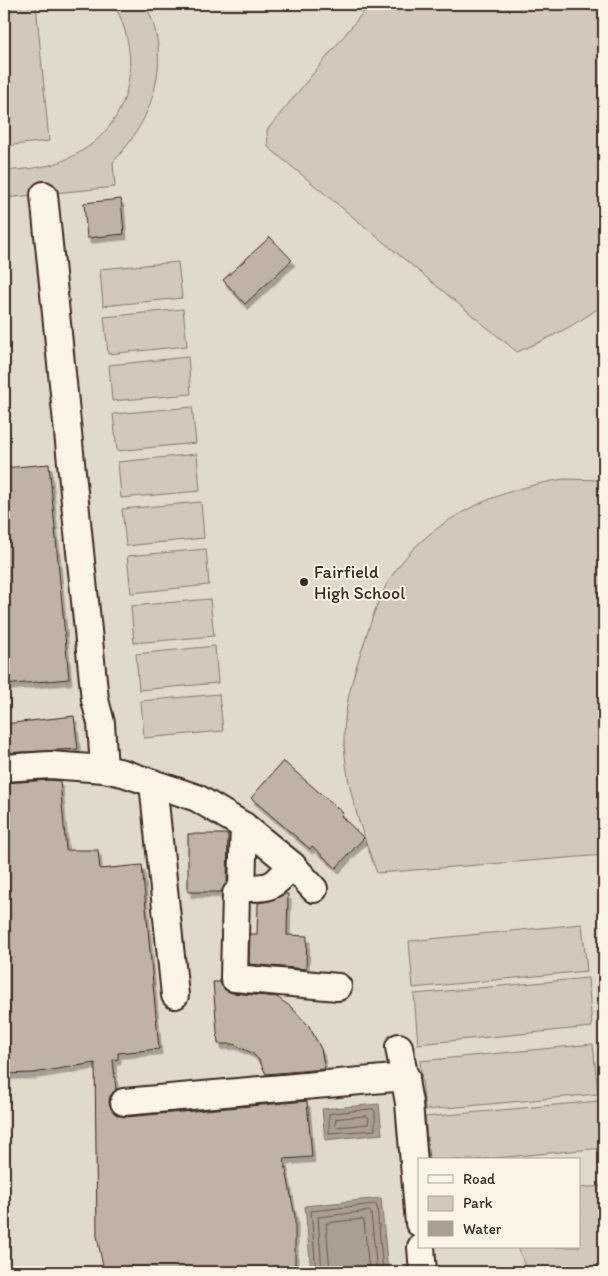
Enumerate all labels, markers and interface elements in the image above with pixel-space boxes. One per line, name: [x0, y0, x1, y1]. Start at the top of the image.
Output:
place label: Fairfield High School: [314, 561, 405, 604]
marker: Fairfield High School: [298, 576, 310, 588]
legend: [418, 1158, 580, 1248]
text: Road: [463, 1170, 496, 1188]
text: Park: [463, 1194, 493, 1212]
text: Water: [463, 1220, 502, 1238]

